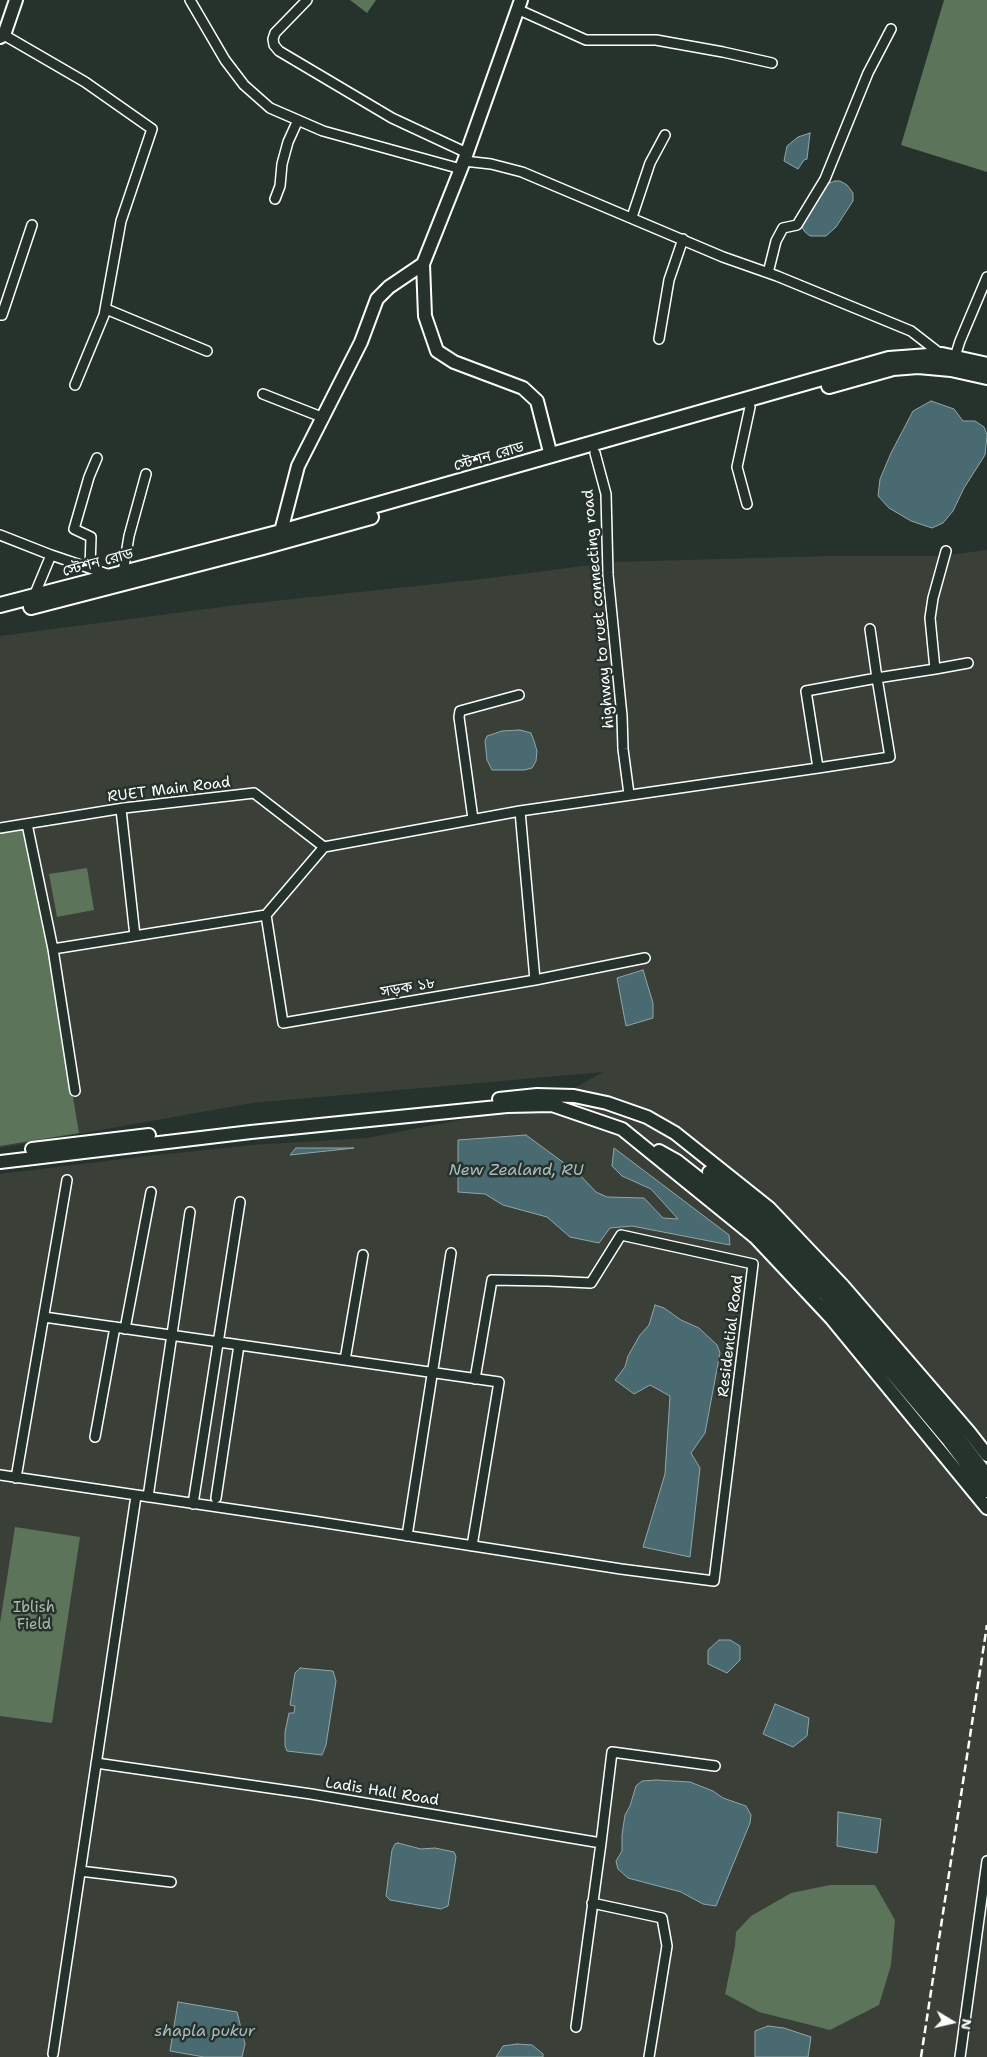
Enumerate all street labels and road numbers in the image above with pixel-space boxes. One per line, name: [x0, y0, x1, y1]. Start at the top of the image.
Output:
street label: স্টেশন রোড: [452, 438, 526, 476]
street label: highway to ruet connecting road: [580, 489, 618, 729]
street label: স্টেশন রোড: [61, 545, 135, 581]
street label: RUET Main Road: [106, 774, 232, 806]
street label: সড়ক ১৮: [379, 974, 437, 1002]
street label: Residential Road: [715, 1274, 747, 1398]
street label: Ladis Hall Road: [324, 1774, 440, 1810]

